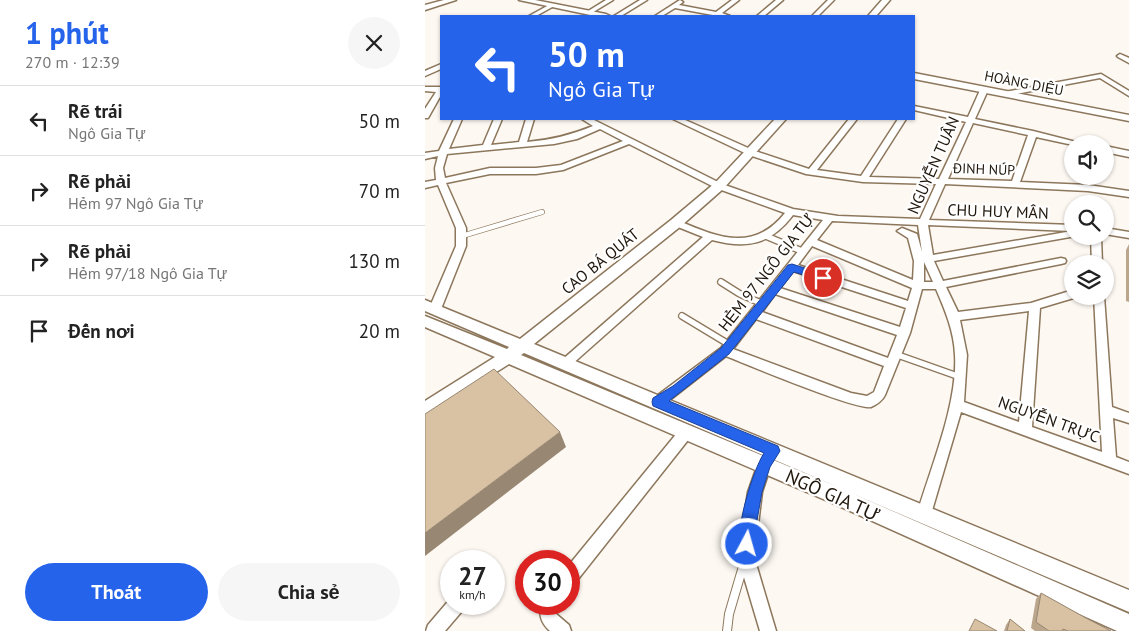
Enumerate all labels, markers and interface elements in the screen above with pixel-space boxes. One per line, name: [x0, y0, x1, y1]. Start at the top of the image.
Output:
text: 1 phút: [25, 13, 109, 52]
button: close: [348, 17, 400, 69]
text: 50 m: [548, 31, 625, 77]
icon: left: [465, 35, 530, 100]
text: 270 m · 12:39: [25, 52, 120, 72]
street label: HOÀNG DIỆU: [983, 67, 1065, 99]
text: Ngô Gia Tự: [548, 75, 655, 103]
text: Rẽ trái: [68, 99, 123, 123]
icon: left: [25, 107, 53, 135]
text: 50 m: [359, 109, 400, 133]
street label: NGUYỄN TUÂN: [903, 113, 963, 217]
text: Ngô Gia Tự: [68, 123, 146, 143]
map controls: [1064, 135, 1114, 305]
button: sound: [1064, 135, 1114, 185]
street label: ĐINH NÚP: [952, 159, 1016, 179]
text: Rẽ phải: [68, 169, 131, 193]
icon: right: [25, 177, 53, 205]
text: 70 m: [359, 179, 400, 203]
text: Hẻm 97 Ngô Gia Tự: [68, 193, 203, 213]
button: search: [1064, 195, 1114, 245]
street label: CHU HUY MÂN: [947, 199, 1049, 223]
street label: HẺM 97 NGÔ GIA TỰ: [714, 209, 818, 335]
street label: CAO BÁ QUÁT: [557, 224, 643, 298]
text: Rẽ phải: [68, 239, 131, 263]
icon: right: [25, 247, 53, 275]
text: 130 m: [348, 249, 400, 273]
button: layers: [1064, 255, 1114, 305]
pin: [802, 257, 844, 299]
text: Hẻm 97/18 Ngô Gia Tự: [68, 263, 227, 283]
icon: arrive: [809, 264, 837, 292]
icon: arrive: [25, 317, 53, 345]
text: Đến nơi: [68, 319, 135, 343]
text: 20 m: [359, 319, 400, 343]
street label: NGUYỄN TRỰC: [996, 391, 1102, 447]
street label: NGÔ GIA TỰ: [782, 463, 884, 527]
position arrow: [720, 517, 772, 569]
speed limit sign: 30: [515, 550, 580, 615]
text: 27: [458, 560, 487, 592]
button: Thoát: [25, 563, 208, 621]
button: Chia sẻ: [218, 563, 400, 621]
text: km/h: [459, 587, 486, 602]

